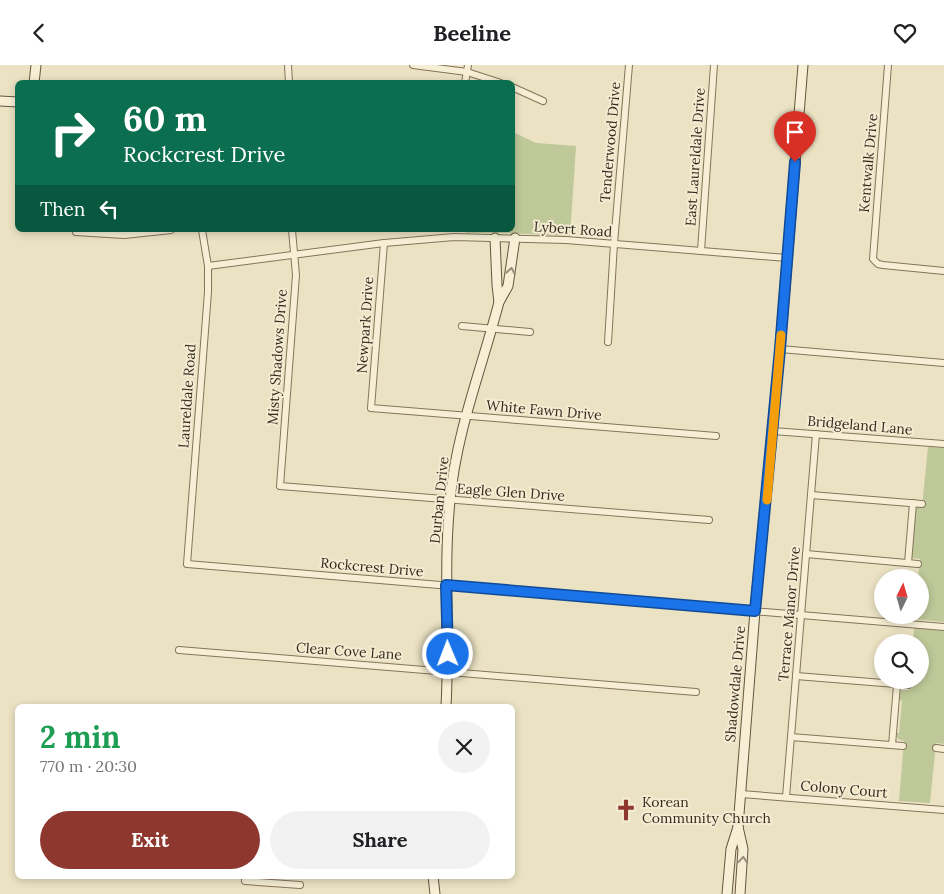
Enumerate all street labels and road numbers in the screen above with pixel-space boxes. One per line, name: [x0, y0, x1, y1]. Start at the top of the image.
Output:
street label: Tenderwood Drive: [596, 81, 624, 203]
street label: East Laureldale Drive: [681, 87, 709, 227]
street label: Kentwalk Drive: [855, 112, 881, 213]
street label: Lybert Road: [533, 217, 613, 241]
street label: Newpark Drive: [353, 276, 377, 374]
street label: Misty Shadows Drive: [263, 288, 291, 426]
street label: Laureldale Road: [174, 343, 200, 449]
street label: White Fawn Drive: [485, 396, 603, 424]
street label: Bridgeland Lane: [807, 411, 914, 439]
street label: Durban Drive: [425, 455, 453, 544]
street label: Eagle Glen Drive: [456, 479, 566, 505]
street label: Terrace Manor Drive: [774, 545, 804, 682]
street label: Rockcrest Drive: [320, 554, 425, 581]
street label: Shadowdale Drive: [721, 625, 749, 743]
street label: Clear Cove Lane: [295, 638, 403, 664]
street label: Colony Court: [800, 776, 889, 802]

